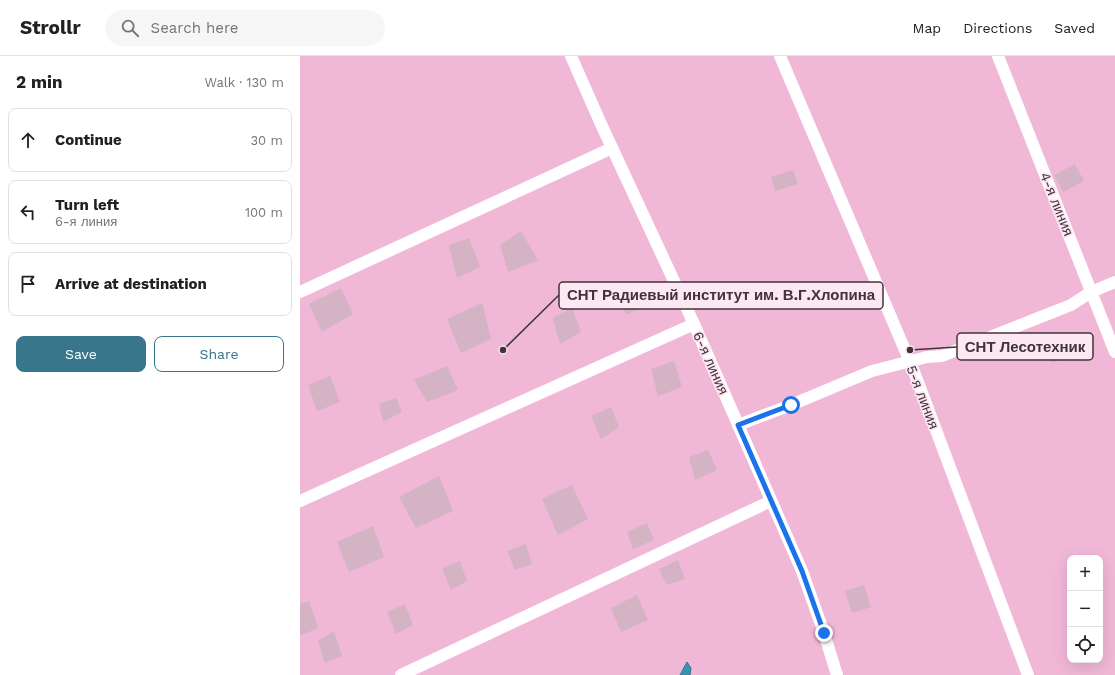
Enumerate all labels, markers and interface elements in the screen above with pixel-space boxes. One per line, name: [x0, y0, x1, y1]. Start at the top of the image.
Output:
search box: [105, 10, 385, 46]
text: Strollr: [20, 16, 81, 39]
icon: search: [119, 17, 141, 39]
text: Search here: [151, 19, 239, 37]
text: Map: [913, 20, 941, 36]
text: Directions: [963, 20, 1032, 36]
text: Saved: [1054, 20, 1095, 36]
text: 2 min: [16, 72, 62, 92]
text: Walk · 130 m: [205, 75, 284, 90]
icon: ahead: [17, 129, 39, 151]
text: Continue: [55, 131, 122, 149]
text: 30 m: [251, 133, 283, 148]
street label: 4-я линия: [1037, 170, 1077, 238]
text: Turn left: [55, 196, 119, 214]
icon: left: [17, 201, 39, 223]
text: 100 m: [245, 205, 283, 220]
text: 6-я линия: [55, 214, 117, 229]
icon: arrive: [17, 273, 39, 295]
text: Arrive at destination: [55, 275, 207, 293]
callout: СНТ Радиевый институт им. В.Г.Хлопина: [559, 282, 883, 309]
text: СНТ Радиевый институт им. В.Г.Хлопина: [567, 286, 876, 304]
street label: 6-я линия: [690, 329, 732, 397]
callout: СНТ Лесотехник: [957, 333, 1093, 360]
button: Save: [16, 336, 146, 372]
button: Share: [154, 336, 284, 372]
text: СНТ Лесотехник: [965, 338, 1086, 356]
street label: 5-я линия: [904, 363, 942, 431]
route start: [782, 396, 800, 414]
map controls: [1067, 555, 1103, 663]
button: +: [1067, 555, 1103, 591]
button: −: [1067, 591, 1103, 627]
route end: [815, 624, 833, 642]
button: locate: [1067, 627, 1103, 663]

